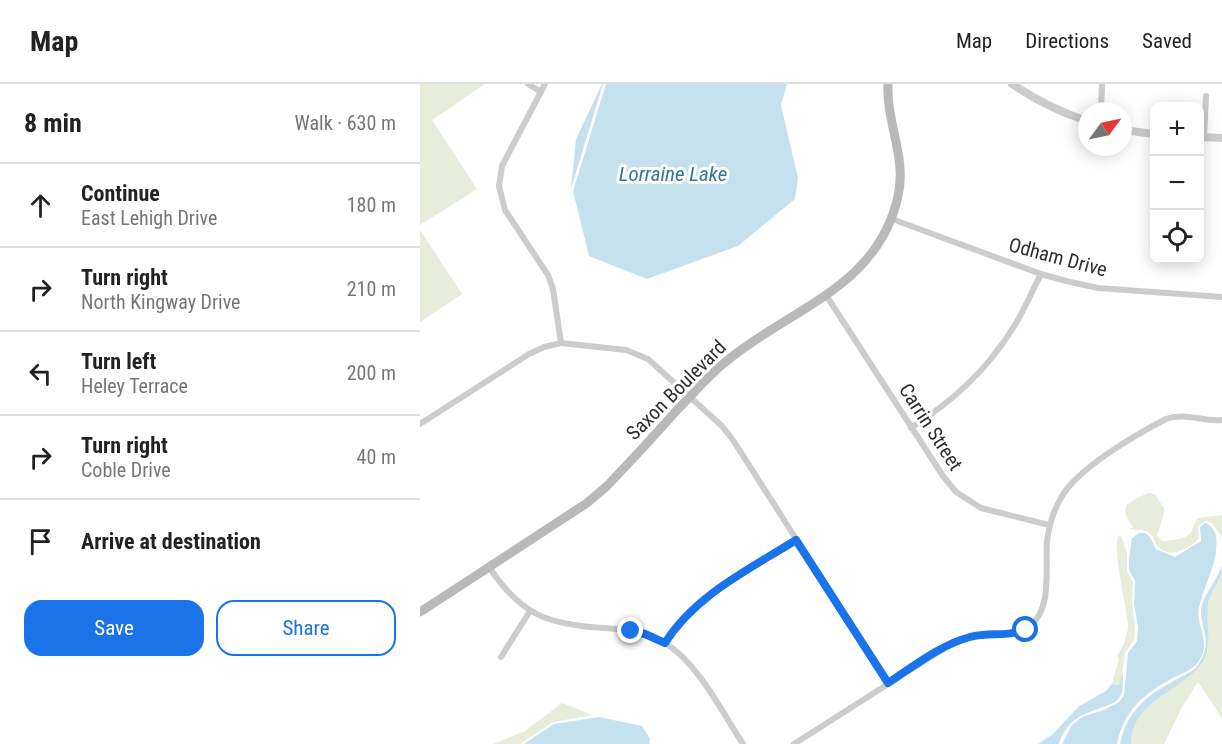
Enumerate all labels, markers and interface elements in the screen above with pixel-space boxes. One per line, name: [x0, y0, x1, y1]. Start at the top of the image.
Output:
text: Map: [30, 25, 78, 58]
text: Map: [956, 29, 992, 53]
text: Directions: [1025, 29, 1109, 53]
text: Saved: [1142, 29, 1192, 53]
north arrow: [1078, 102, 1132, 156]
map controls: [1150, 102, 1204, 264]
button: +: [1150, 102, 1204, 156]
text: 8 min: [24, 108, 82, 138]
text: Walk · 630 m: [295, 111, 396, 135]
button: −: [1150, 156, 1204, 210]
water label: Lorraine Lake: [619, 162, 727, 186]
text: Continue: [81, 181, 160, 206]
icon: ahead: [24, 189, 57, 222]
text: 180 m: [347, 193, 396, 217]
text: East Lehigh Drive: [81, 206, 217, 230]
button: locate: [1150, 210, 1204, 264]
street label: Odham Drive: [1006, 232, 1110, 282]
text: Turn right: [81, 265, 168, 290]
icon: right: [24, 273, 57, 306]
text: 210 m: [347, 277, 396, 301]
text: North Kingway Drive: [81, 290, 240, 314]
street label: Saxon Boulevard: [621, 335, 731, 445]
text: Turn left: [81, 349, 156, 374]
icon: left: [24, 357, 57, 390]
text: 200 m: [347, 361, 396, 385]
text: Heley Terrace: [81, 374, 188, 398]
street label: Carrin Street: [894, 379, 968, 475]
text: Turn right: [81, 433, 168, 458]
icon: right: [24, 441, 57, 474]
text: 40 m: [357, 445, 396, 469]
text: Coble Drive: [81, 458, 171, 482]
icon: arrive: [24, 525, 57, 558]
text: Arrive at destination: [81, 529, 261, 554]
button: Save: [24, 600, 204, 656]
button: Share: [216, 600, 396, 656]
route start: [1012, 616, 1038, 642]
route end: [617, 617, 643, 643]

